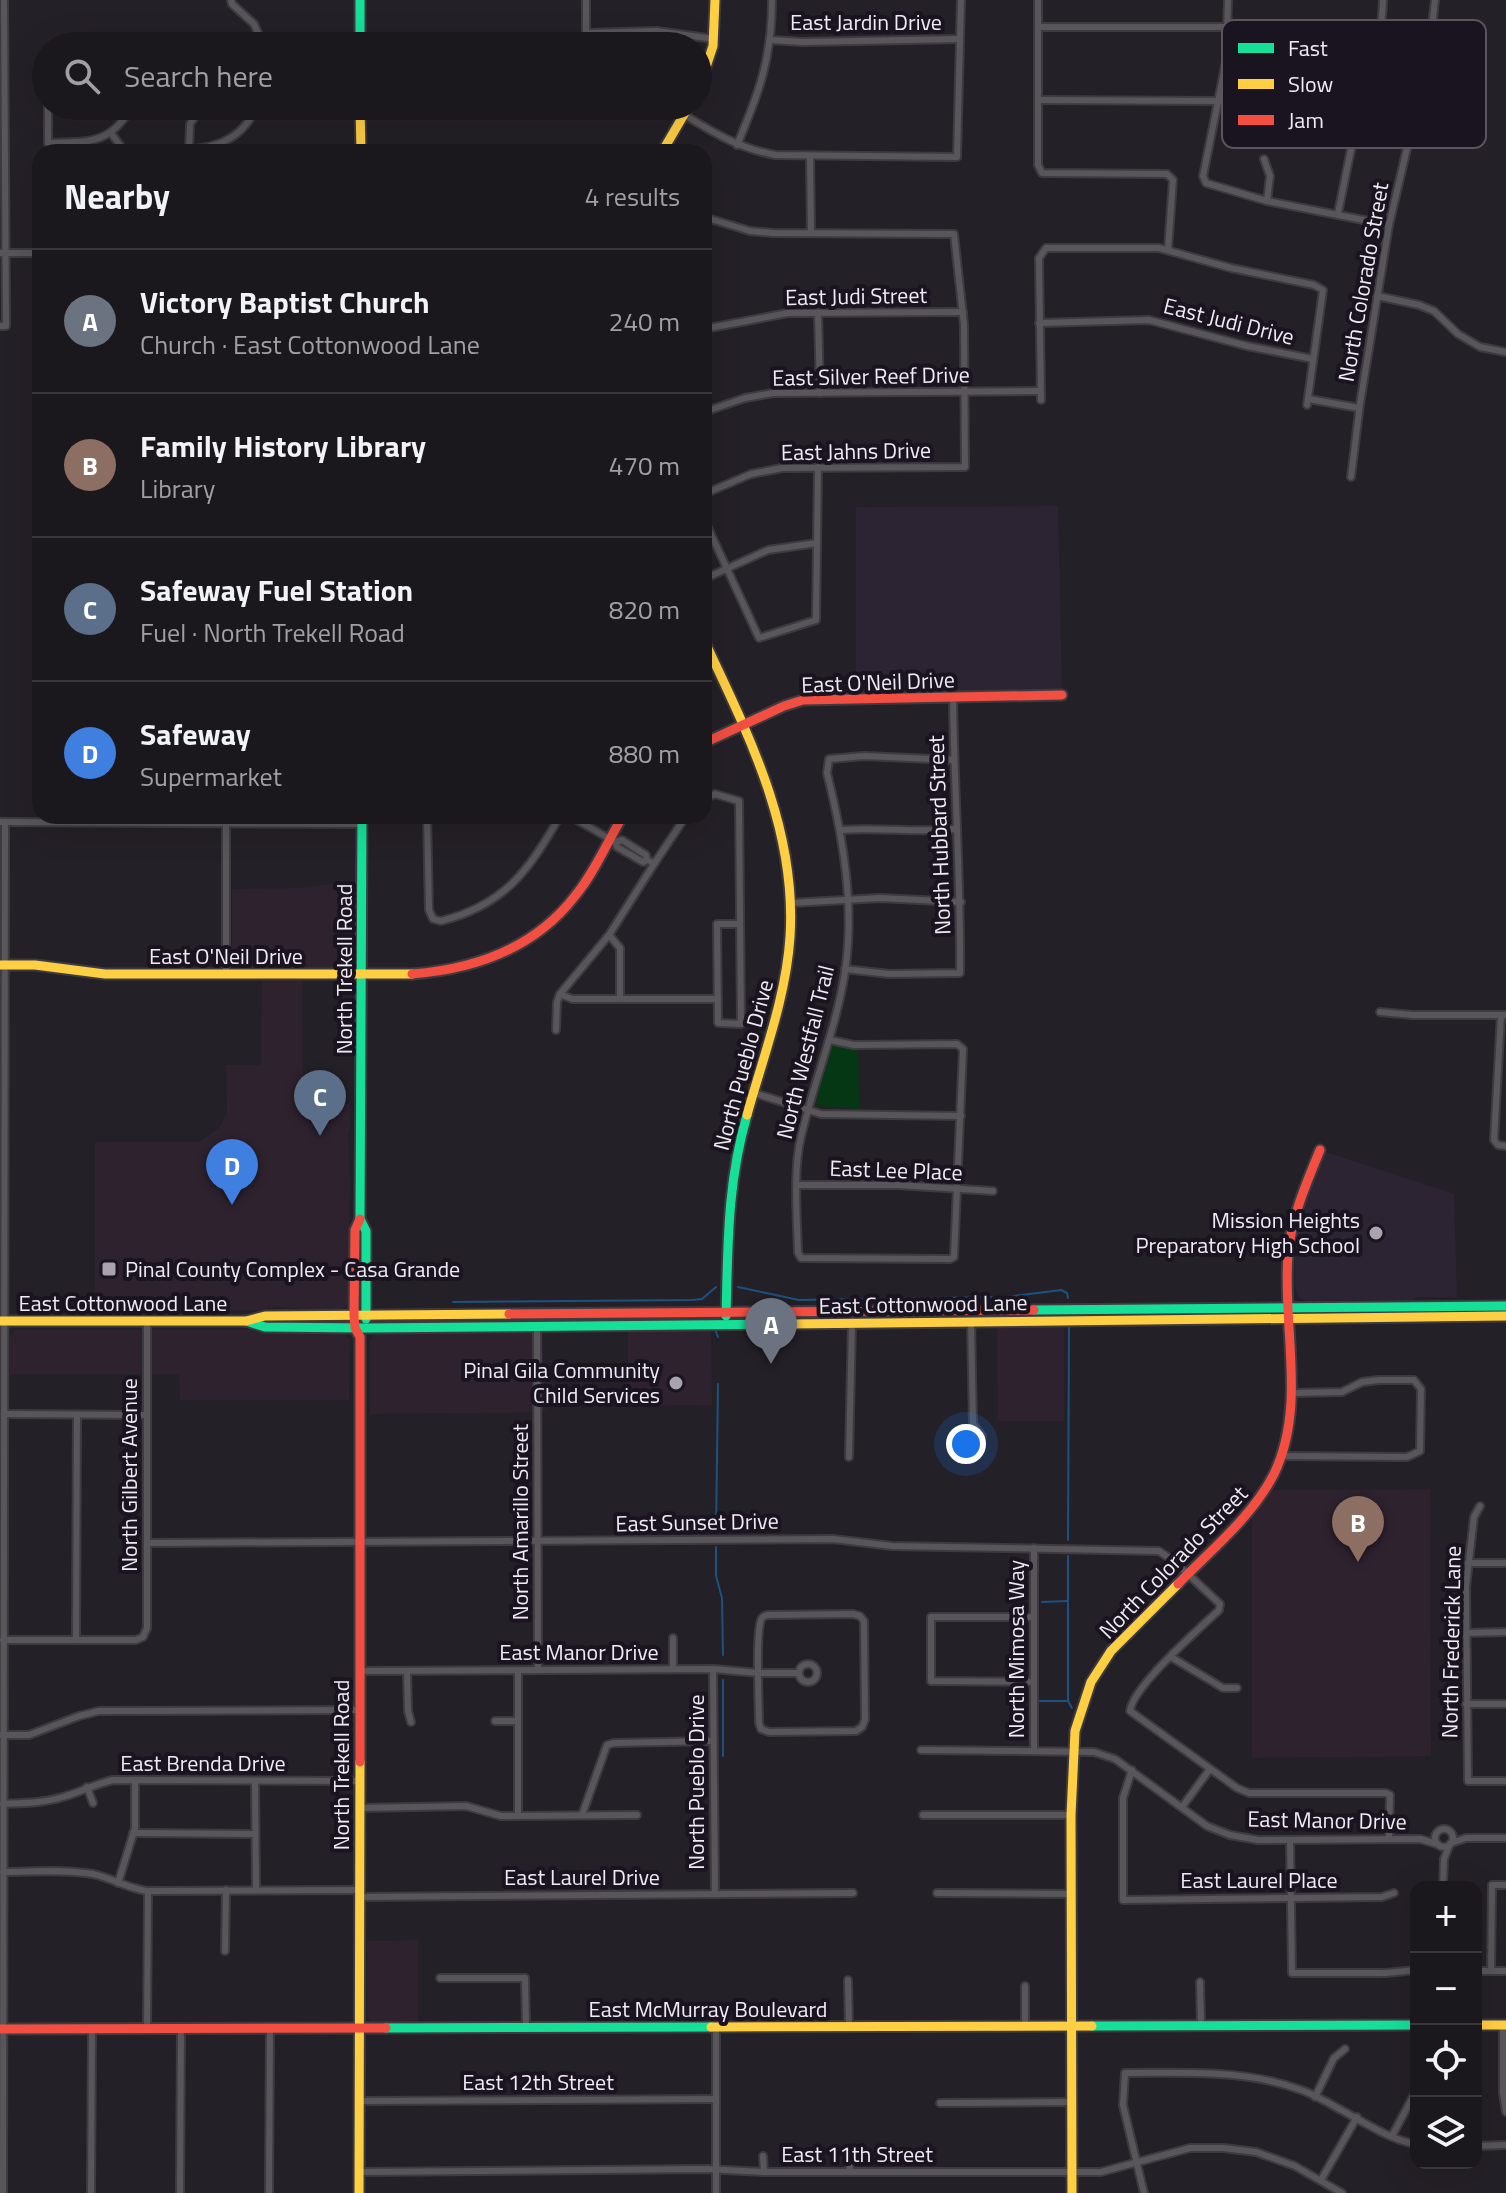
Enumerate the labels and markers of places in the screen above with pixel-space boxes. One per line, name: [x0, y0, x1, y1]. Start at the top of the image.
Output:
pin: C: [294, 1070, 346, 1136]
pin: D: [206, 1139, 258, 1205]
place label: Mission Heights Preparatory High School: [1136, 1203, 1360, 1262]
marker: Mission Heights Preparatory High School: [1367, 1224, 1385, 1242]
place label: Pinal County Complex - Casa Grande: [125, 1252, 460, 1286]
marker: Pinal County Complex - Casa Grande: [100, 1260, 118, 1278]
pin: A: [745, 1298, 797, 1364]
place label: Pinal Gila Community Child Services: [463, 1353, 660, 1412]
marker: Pinal Gila Community Child Services: [667, 1374, 685, 1392]
pin: B: [1332, 1496, 1384, 1562]

